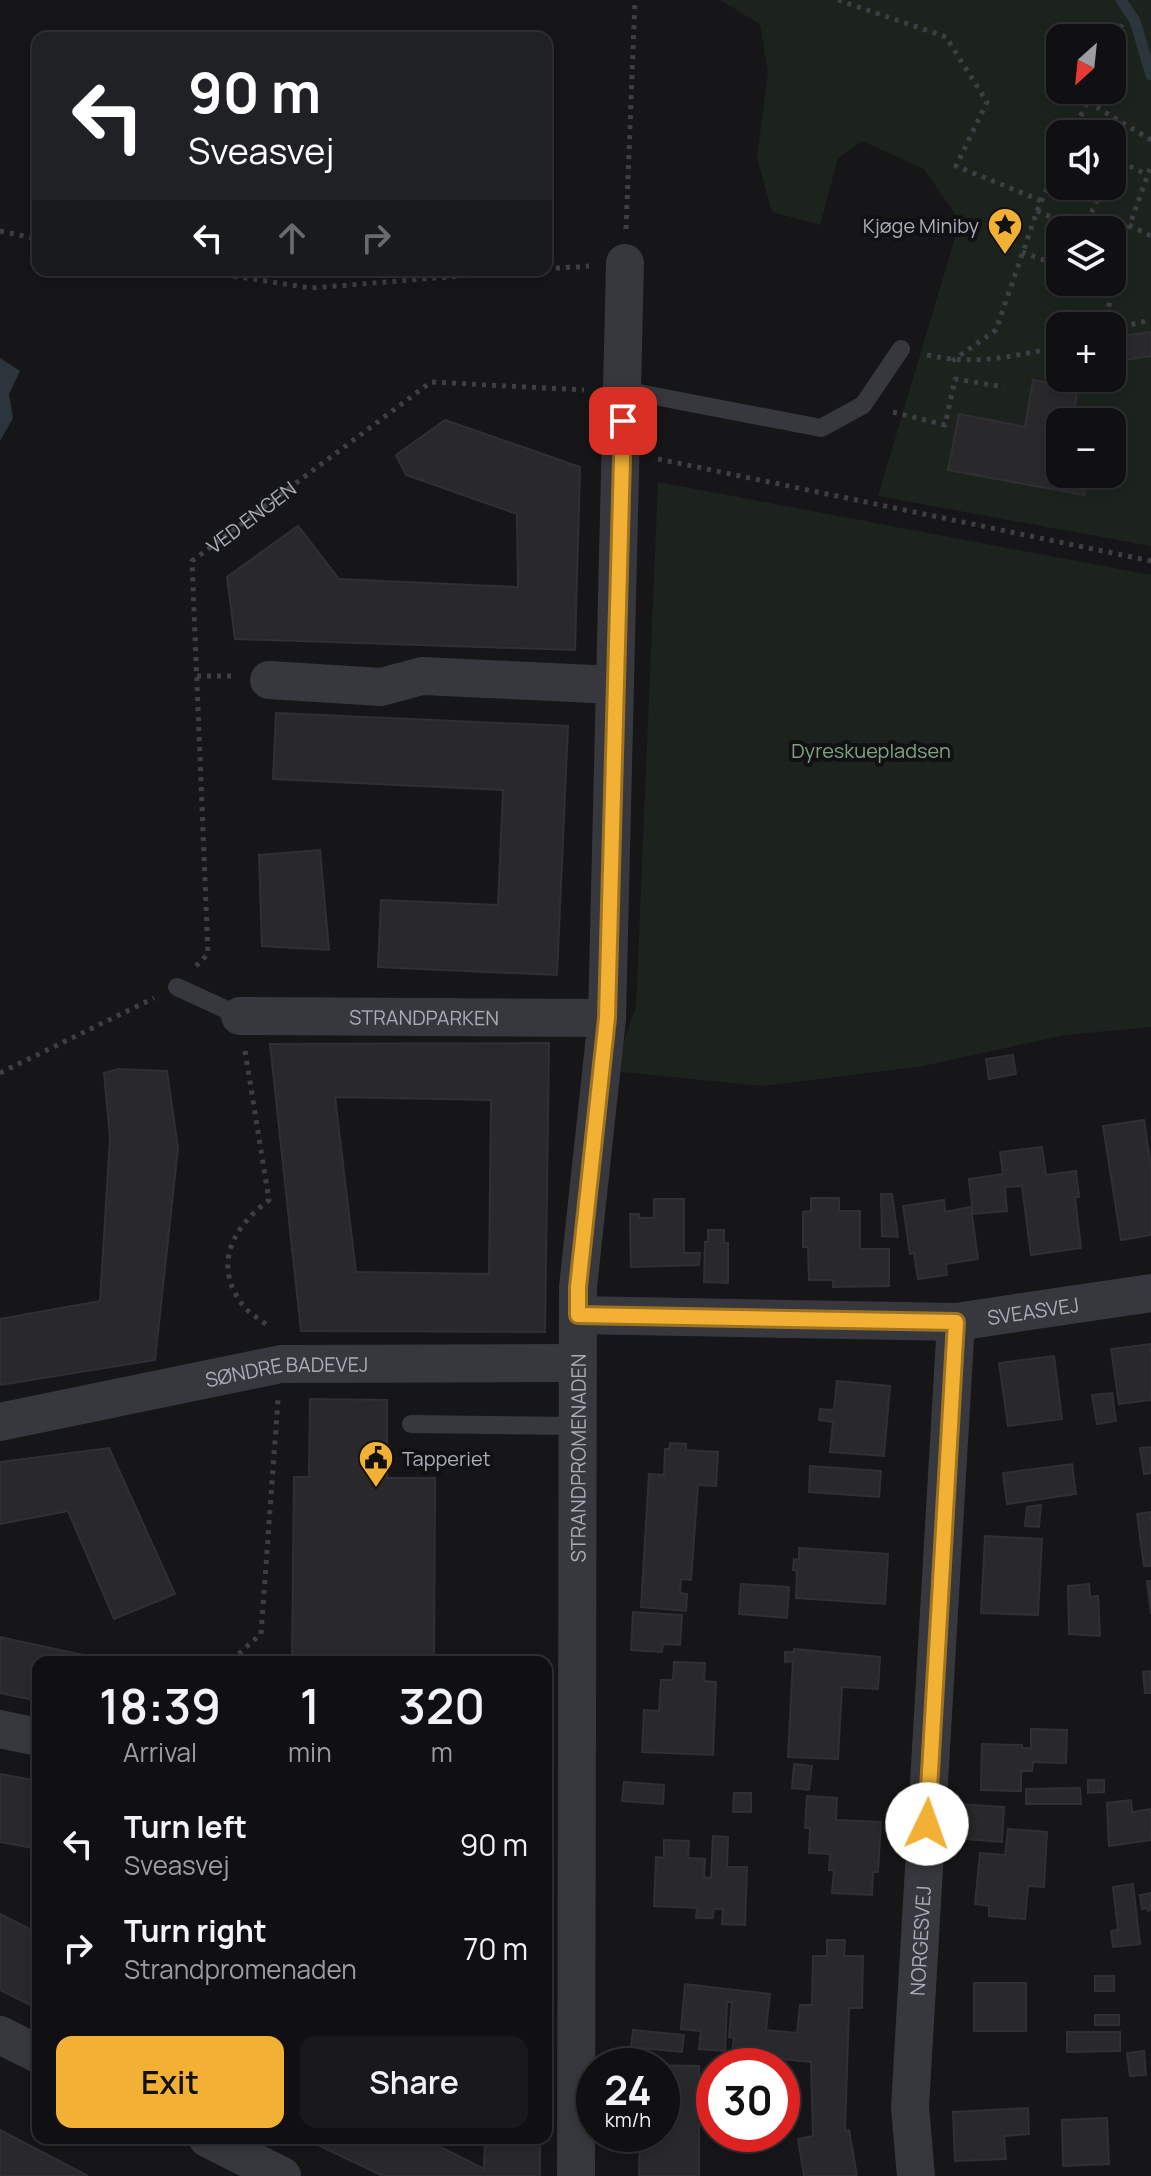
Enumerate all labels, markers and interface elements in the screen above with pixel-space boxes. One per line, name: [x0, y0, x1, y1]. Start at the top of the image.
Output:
north arrow: [1046, 24, 1126, 104]
map controls: [1046, 24, 1126, 488]
text: 90 m: [188, 53, 321, 130]
icon: left: [56, 64, 160, 168]
button: sound: [1046, 120, 1126, 200]
text: Sveasvej: [188, 126, 334, 175]
place icon: Kjøge Miniby: [986, 206, 1024, 256]
place label: Kjøge Miniby: [863, 212, 979, 239]
icon: left: [186, 216, 230, 260]
icon: ahead: [270, 216, 314, 260]
icon: right: [354, 216, 398, 260]
button: layers: [1046, 216, 1126, 296]
button: +: [1046, 312, 1126, 392]
pin: [589, 387, 657, 455]
icon: arrive: [601, 399, 645, 443]
button: −: [1046, 408, 1126, 488]
street label: VED ENGEN: [201, 474, 301, 559]
park label: Dyreskuepladsen: [791, 737, 951, 764]
street label: STRANDPARKEN: [349, 1003, 499, 1031]
street label: SVEASVEJ: [985, 1290, 1081, 1331]
street label: SØNDRE BADEVEJ: [203, 1350, 368, 1393]
street label: STRANDPROMENADEN: [564, 1353, 591, 1563]
public building icon: Tapperiet: [357, 1439, 395, 1489]
place label: Tapperiet: [402, 1445, 491, 1472]
text: 18:39: [99, 1673, 221, 1738]
text: 1: [300, 1673, 320, 1738]
text: 320: [399, 1673, 485, 1738]
text: Arrival: [123, 1734, 197, 1770]
text: min: [288, 1734, 332, 1770]
text: m: [431, 1734, 453, 1770]
position arrow: [885, 1782, 969, 1866]
text: Turn left: [124, 1806, 247, 1847]
icon: left: [56, 1822, 100, 1866]
text: 90 m: [460, 1824, 528, 1865]
text: Sveasvej: [124, 1847, 230, 1883]
street label: NORGESVEJ: [903, 1885, 936, 1996]
text: Turn right: [124, 1910, 267, 1951]
icon: right: [56, 1926, 100, 1970]
text: 70 m: [463, 1928, 528, 1969]
text: Strandpromenaden: [124, 1951, 357, 1987]
button: Exit: [56, 2036, 284, 2128]
button: Share: [300, 2036, 528, 2128]
speed limit sign: 30: [696, 2048, 800, 2152]
text: 24: [604, 2062, 652, 2117]
text: km/h: [605, 2106, 651, 2133]

